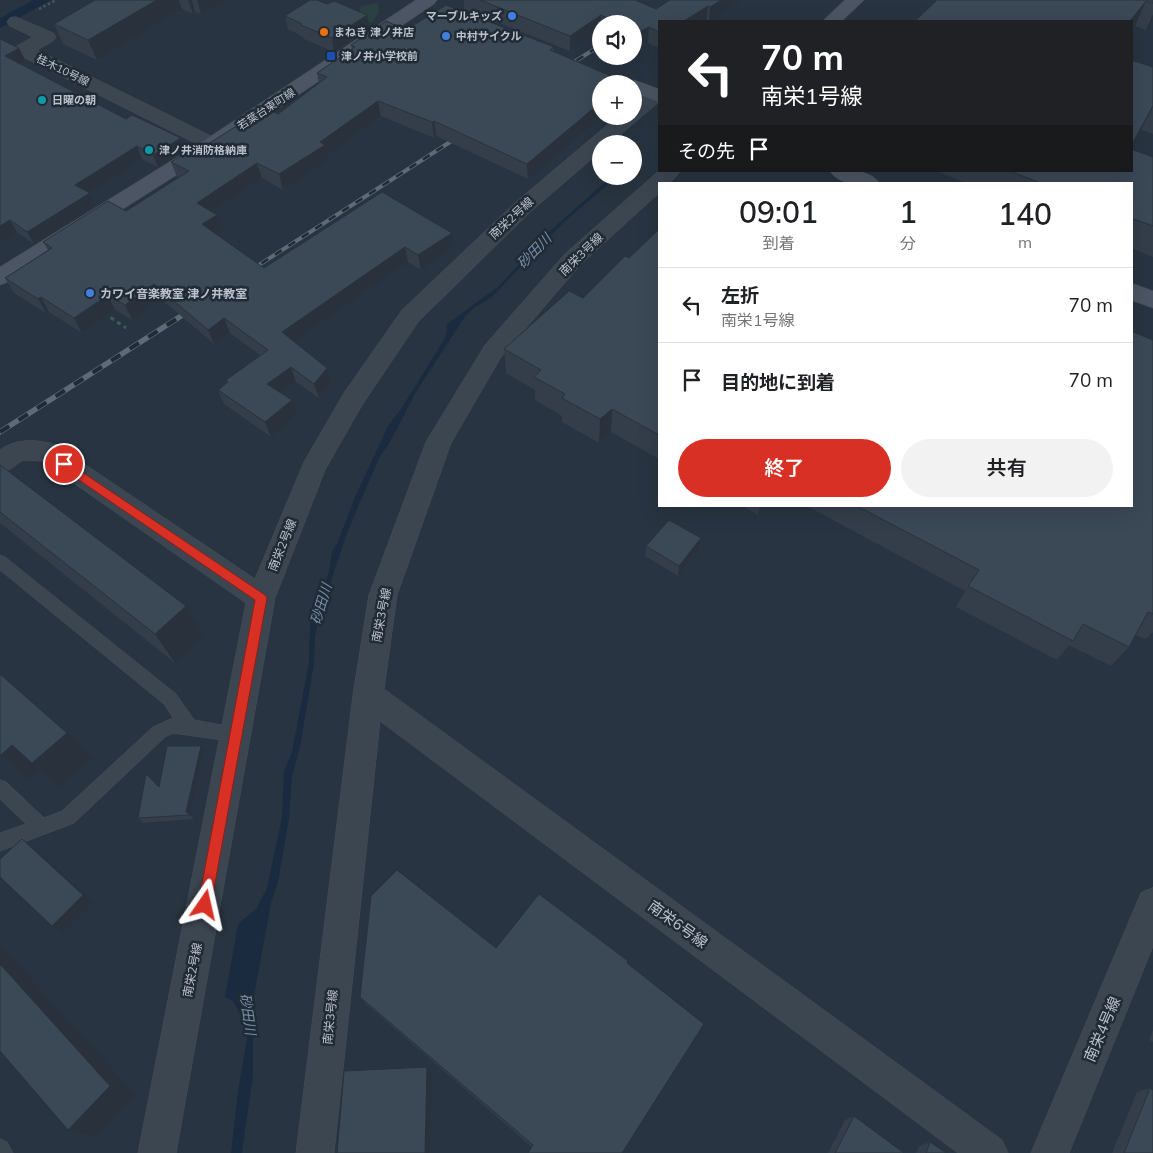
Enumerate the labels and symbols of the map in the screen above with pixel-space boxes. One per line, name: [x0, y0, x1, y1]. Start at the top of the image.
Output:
place label: マーブルキッズ: [426, 9, 502, 23]
marker: マーブルキッズ: [506, 10, 518, 22]
place label: まねき 津ノ井店: [334, 25, 414, 39]
marker: まねき 津ノ井店: [318, 26, 330, 38]
place label: 中村サイクル: [456, 29, 521, 43]
marker: 中村サイクル: [440, 30, 452, 42]
place label: 津ノ井小学校前: [341, 49, 418, 63]
marker: 津ノ井小学校前: [325, 50, 337, 62]
street label: 桂木10号線: [34, 51, 92, 89]
street label: 若葉台東町線: [235, 85, 297, 133]
place label: 日曜の朝: [52, 93, 96, 107]
marker: 日曜の朝: [36, 94, 48, 106]
place label: 津ノ井消防格納庫: [159, 143, 247, 157]
marker: 津ノ井消防格納庫: [143, 144, 155, 156]
street label: 南栄2号線: [486, 194, 536, 242]
water label: 砂田川: [513, 228, 556, 272]
street label: 南栄3号線: [556, 229, 606, 279]
place label: カワイ音楽教室 津ノ井教室: [100, 286, 247, 301]
marker: カワイ音楽教室 津ノ井教室: [84, 287, 96, 299]
pin: [43, 443, 85, 485]
street label: 南栄2号線: [265, 517, 299, 573]
water label: 砂田川: [306, 579, 336, 627]
street label: 南栄3号線: [368, 586, 394, 644]
position arrow: [178, 878, 230, 930]
street label: 南栄6号線: [644, 896, 712, 952]
street label: 南栄2号線: [179, 941, 205, 999]
street label: 南栄3号線: [320, 989, 340, 1045]
water label: 砂田川: [236, 992, 260, 1038]
street label: 南栄4号線: [1080, 994, 1124, 1064]

